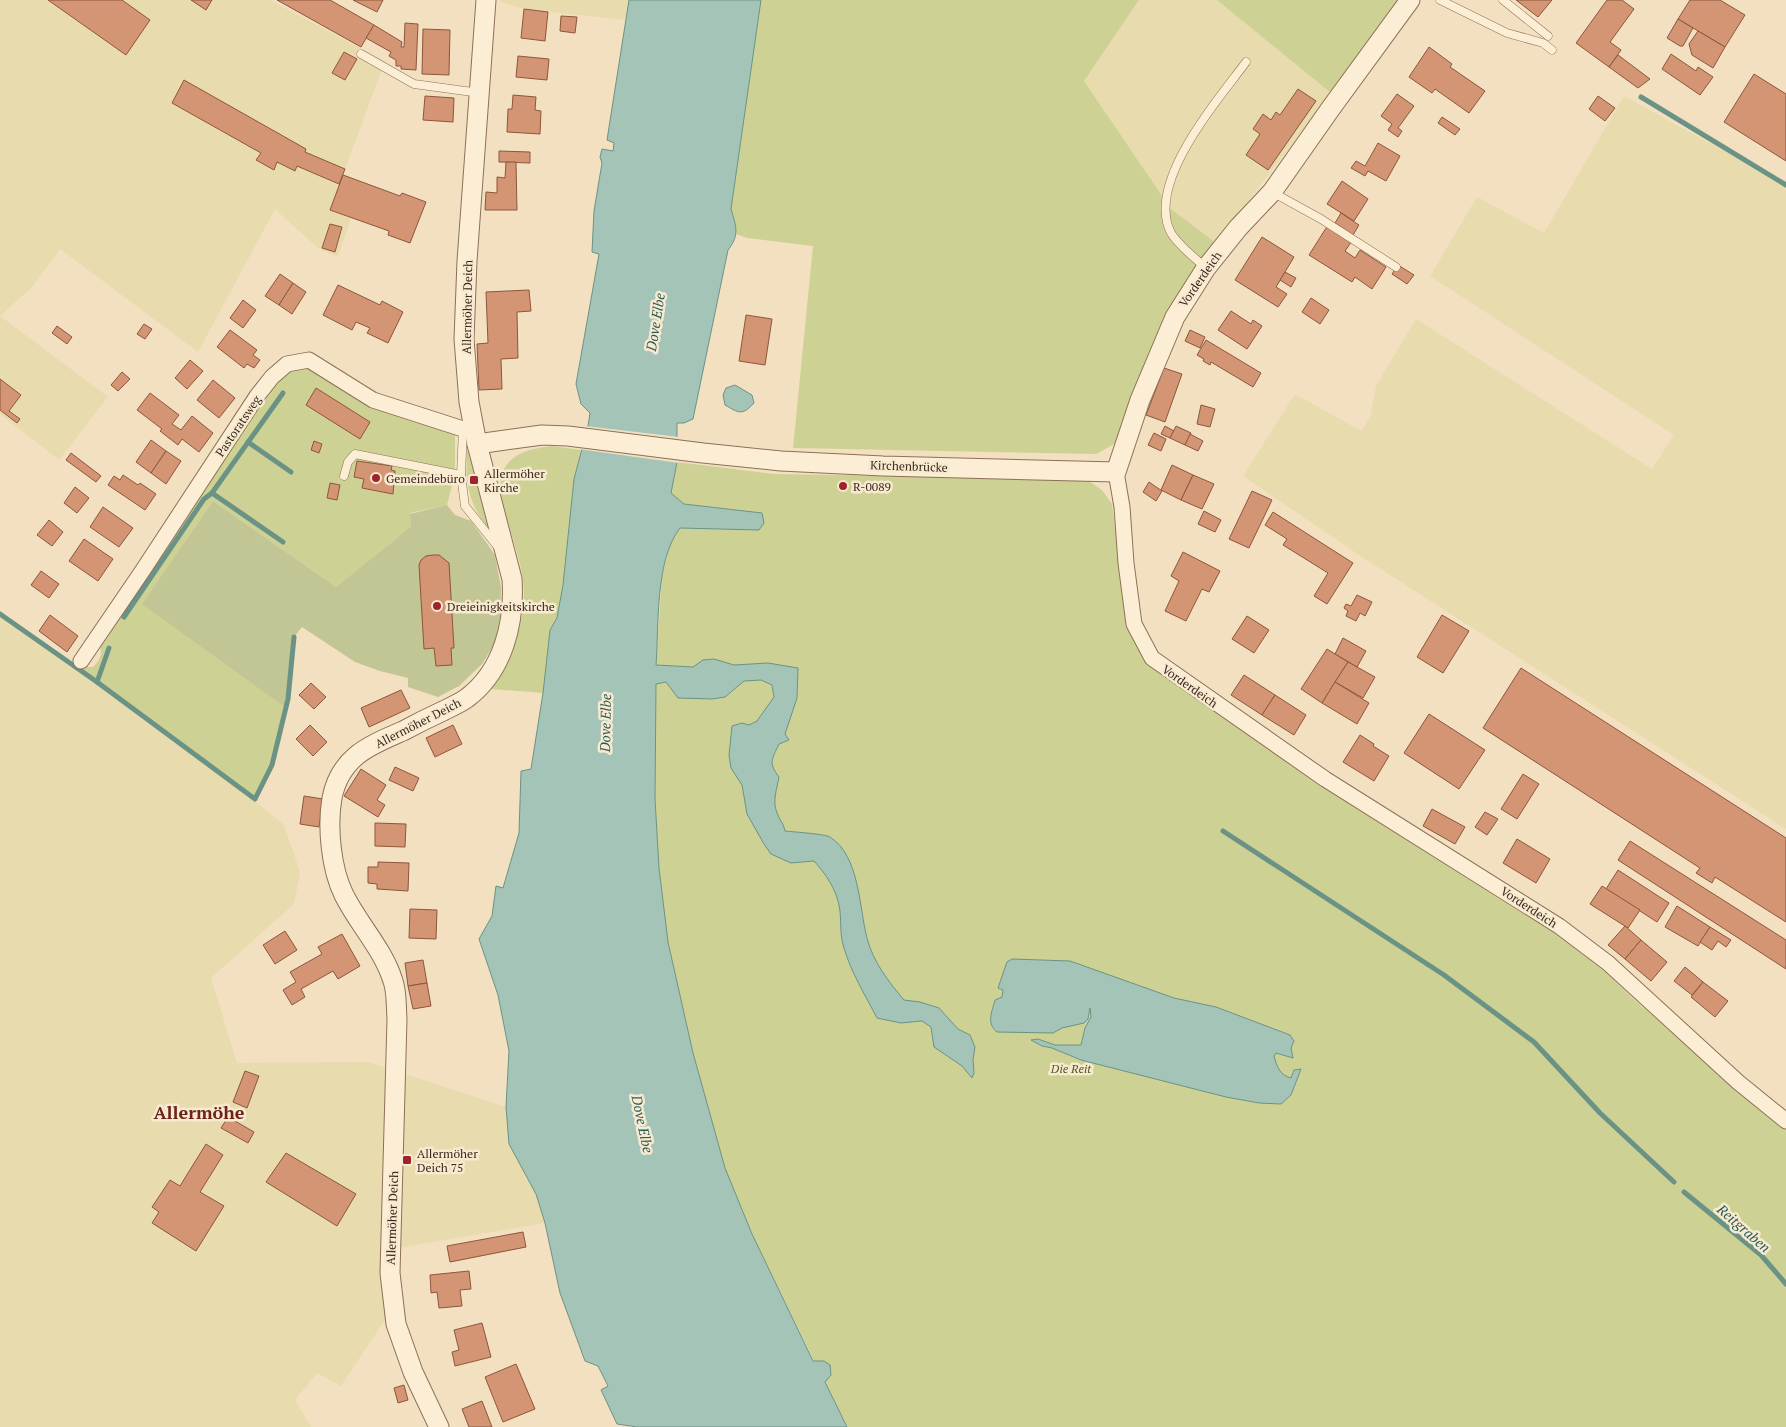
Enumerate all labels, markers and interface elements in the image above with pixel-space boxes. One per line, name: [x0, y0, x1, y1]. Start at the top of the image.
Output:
street label: Vorderdeich: [1175, 248, 1225, 310]
street label: Allermöher Deich: [459, 260, 475, 354]
water label: Dove Elbe: [641, 291, 669, 353]
street label: Pastoratsweg: [212, 392, 264, 460]
street label: Kirchenbrücke: [870, 457, 948, 475]
place label: Allermöher Kirche: [484, 466, 545, 495]
place label: Gemeindebüro: [386, 471, 465, 486]
marker: Gemeindebüro: [370, 472, 382, 484]
marker: Allermöher Kirche: [468, 474, 480, 486]
place label: R-0089: [853, 479, 891, 494]
marker: R-0089: [837, 480, 849, 492]
place label: Dreieinigkeitskirche: [447, 599, 555, 614]
marker: Dreieinigkeitskirche: [431, 600, 443, 612]
street label: Vorderdeich: [1159, 661, 1221, 711]
water label: Dove Elbe: [595, 693, 615, 753]
street label: Allermöher Deich: [373, 695, 463, 751]
street label: Vorderdeich: [1498, 883, 1560, 931]
park label: Die Reit: [1050, 1061, 1092, 1076]
water label: Dove Elbe: [627, 1092, 658, 1155]
district label: Allermöhe: [153, 1100, 245, 1124]
place label: Allermöher Deich 75: [417, 1146, 478, 1175]
marker: Allermöher Deich 75: [401, 1154, 413, 1166]
street label: Allermöher Deich: [383, 1171, 401, 1265]
water label: Reitgraben: [1713, 1199, 1775, 1256]

